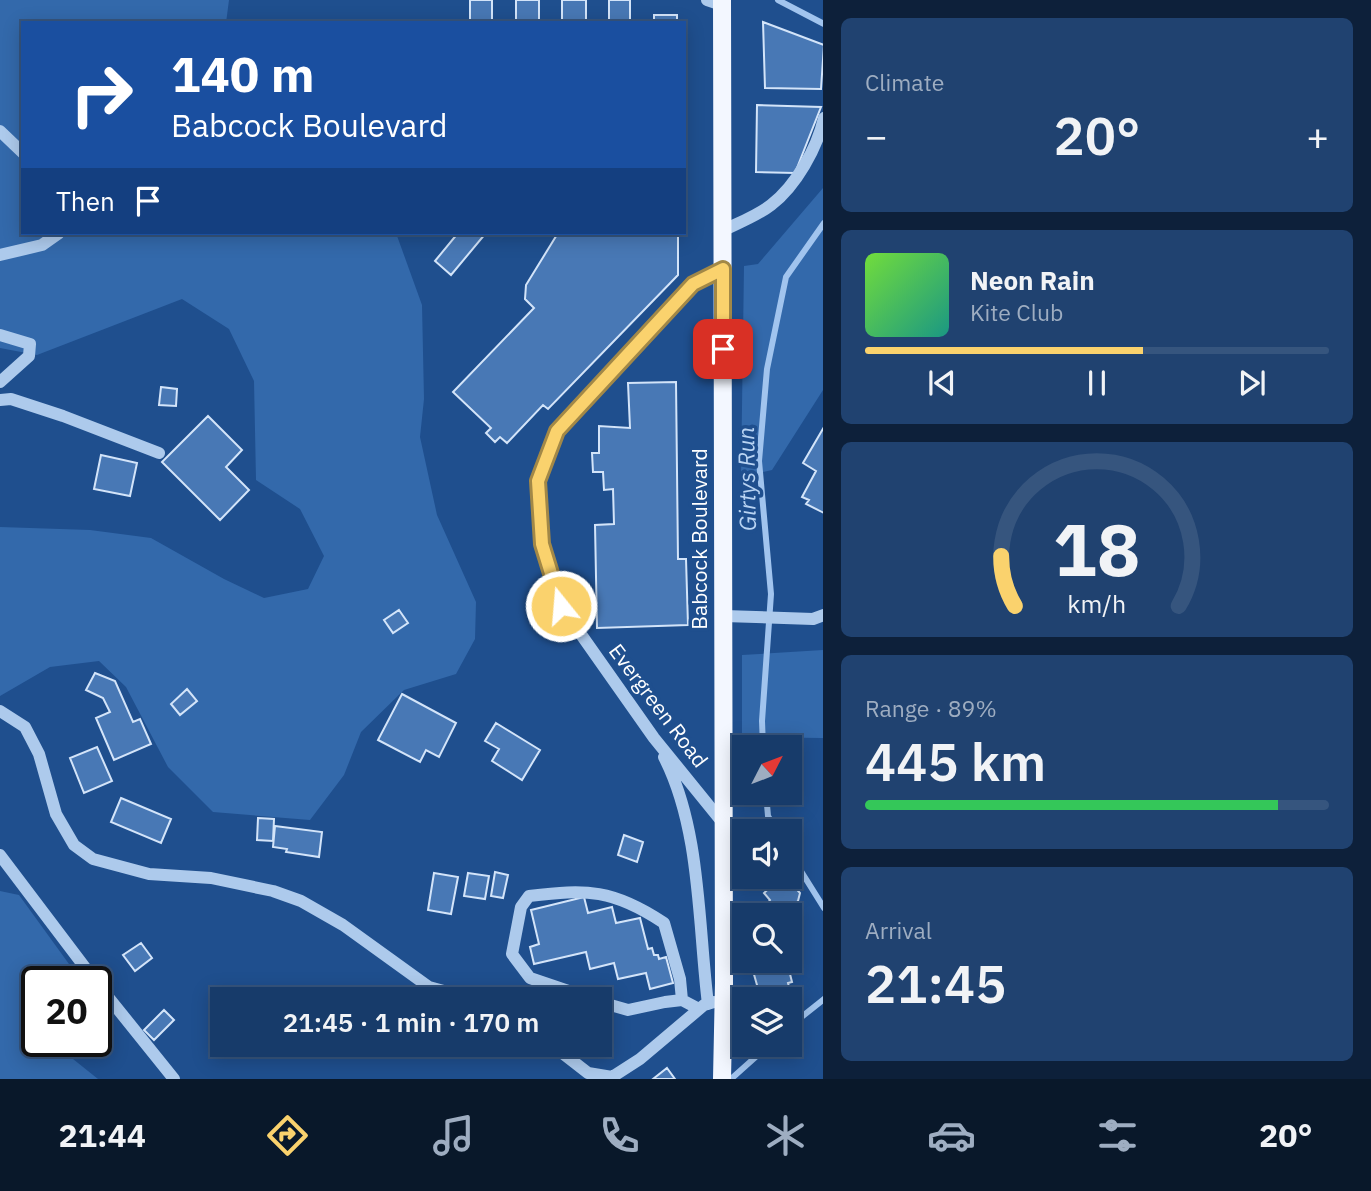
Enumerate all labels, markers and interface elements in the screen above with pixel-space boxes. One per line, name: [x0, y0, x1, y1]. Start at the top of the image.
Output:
text: 140 m: [171, 42, 315, 105]
icon: right: [56, 49, 147, 140]
text: Climate: [865, 67, 944, 97]
text: 20°: [1054, 102, 1140, 169]
text: Babcock Boulevard: [171, 104, 448, 146]
text: −: [865, 111, 888, 160]
text: +: [1306, 111, 1329, 160]
icon: arrive: [129, 182, 167, 220]
text: Then: [56, 184, 115, 218]
text: Neon Rain: [970, 263, 1095, 297]
text: Kite Club: [970, 297, 1063, 327]
pin: [693, 319, 753, 379]
icon: arrive: [704, 330, 742, 368]
icon: previous: [923, 364, 961, 402]
icon: pause: [1078, 364, 1116, 402]
icon: next: [1233, 364, 1271, 402]
water label: Girtys Run: [730, 427, 762, 531]
street label: Babcock Boulevard: [685, 448, 713, 630]
text: 18: [1053, 501, 1141, 596]
position arrow: [524, 569, 598, 643]
text: km/h: [1068, 586, 1126, 619]
street label: Evergreen Road: [603, 638, 715, 773]
text: Range · 89%: [865, 693, 997, 723]
text: 445 km: [865, 728, 1046, 795]
north arrow: [732, 735, 802, 805]
map controls: [732, 735, 802, 1057]
button: sound: [732, 819, 802, 889]
button: search: [732, 903, 802, 973]
text: Arrival: [865, 915, 932, 945]
text: 21:45: [865, 950, 1006, 1017]
speed limit sign: 20: [21, 966, 112, 1057]
button: layers: [732, 987, 802, 1057]
text: 21:45 · 1 min · 170 m: [283, 1005, 539, 1039]
icon: directions: [263, 1111, 312, 1160]
icon: music: [429, 1111, 478, 1160]
icon: phone: [595, 1111, 644, 1160]
icon: climate: [761, 1111, 810, 1160]
icon: car: [927, 1111, 976, 1160]
icon: filters: [1093, 1111, 1142, 1160]
text: 21:44: [59, 1114, 146, 1156]
text: 20°: [1259, 1114, 1312, 1156]

